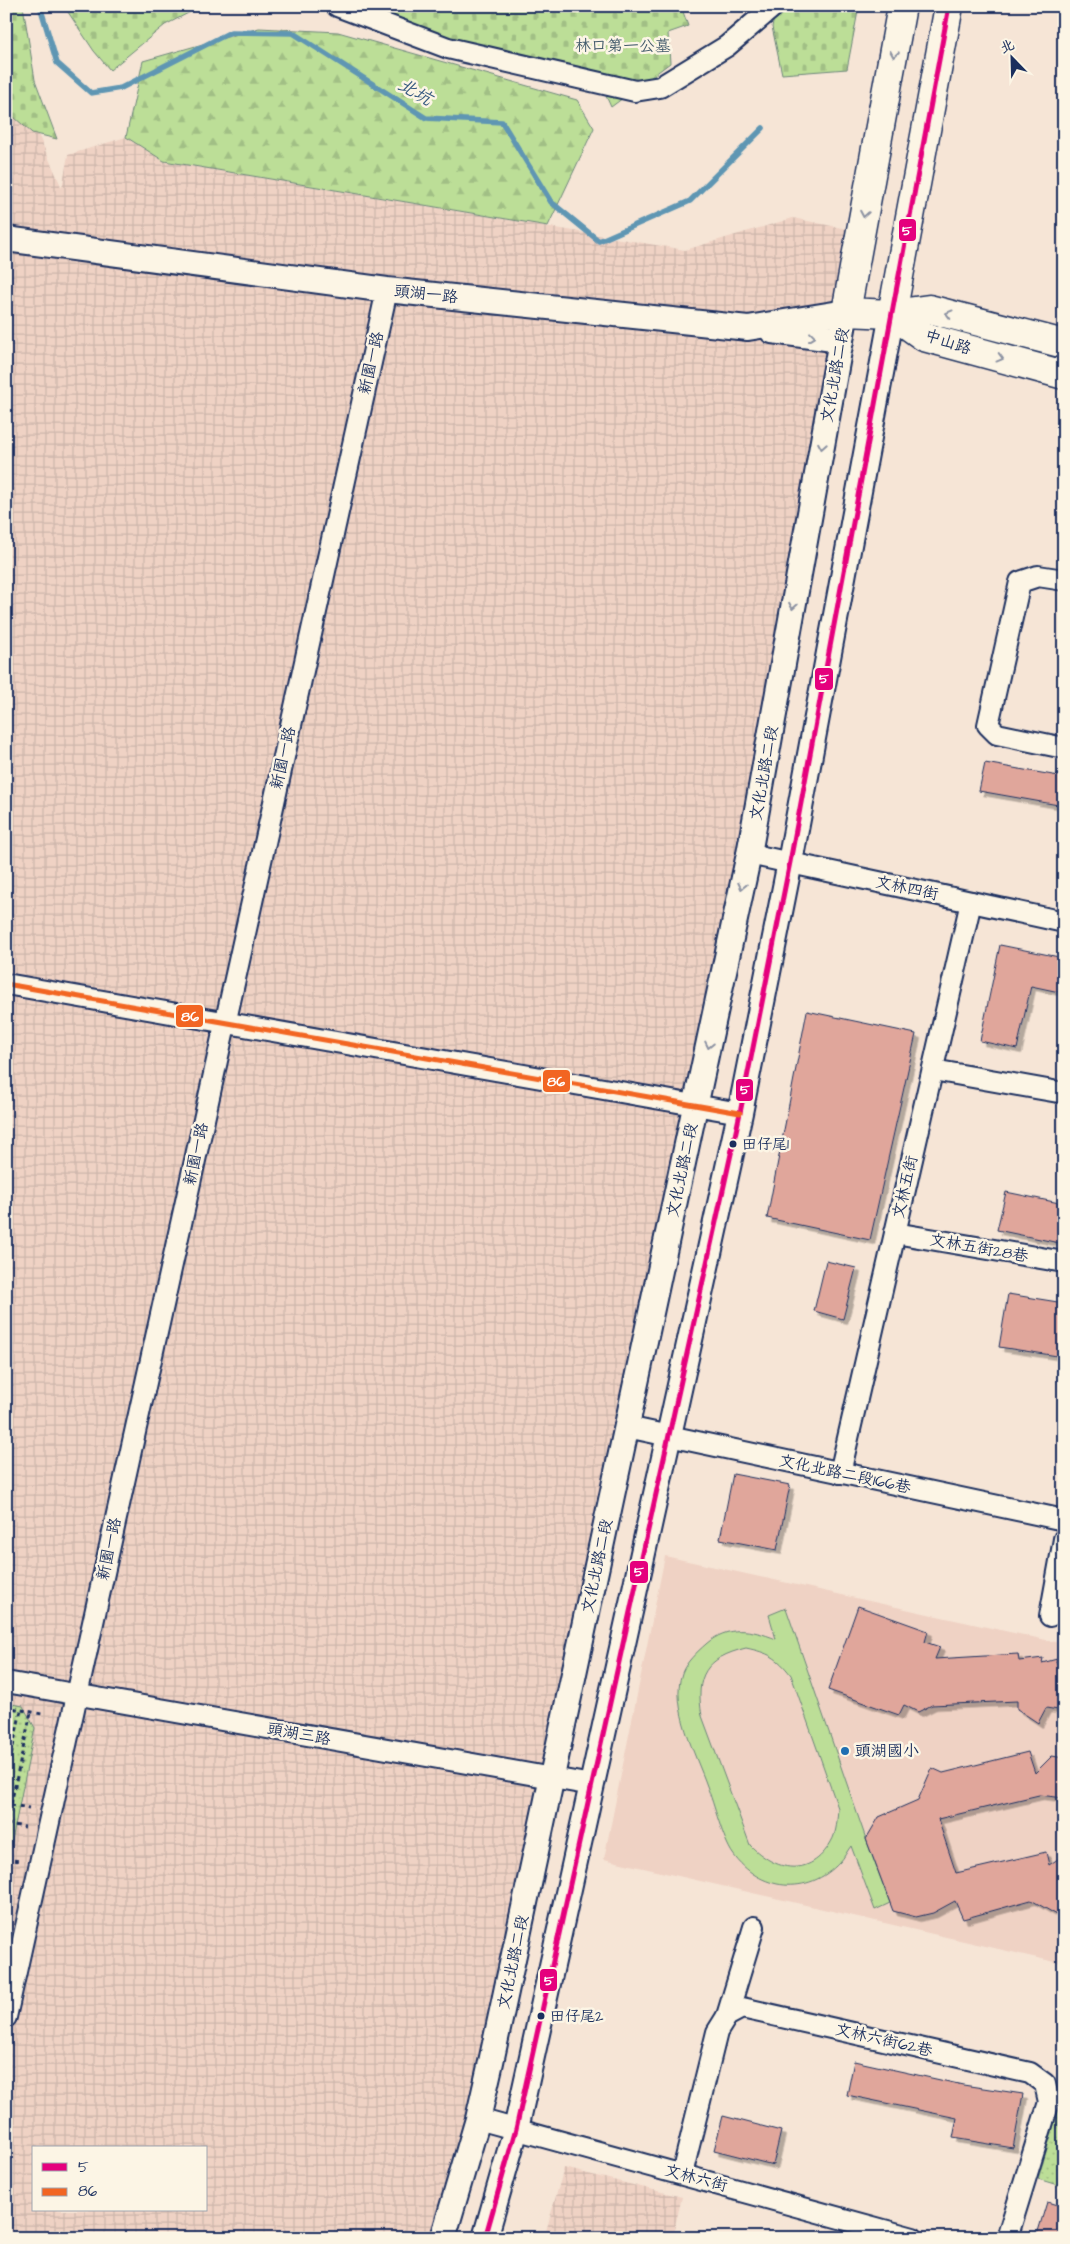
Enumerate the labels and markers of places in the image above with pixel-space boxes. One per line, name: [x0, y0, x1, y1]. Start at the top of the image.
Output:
place label: 田仔尾1: [742, 1134, 789, 1155]
marker: 田仔尾1: [728, 1139, 738, 1149]
place label: 頭湖國小: [855, 1740, 919, 1762]
marker: 頭湖國小: [839, 1745, 851, 1757]
place label: 田仔尾2: [550, 2006, 604, 2027]
marker: 田仔尾2: [536, 2011, 546, 2021]

